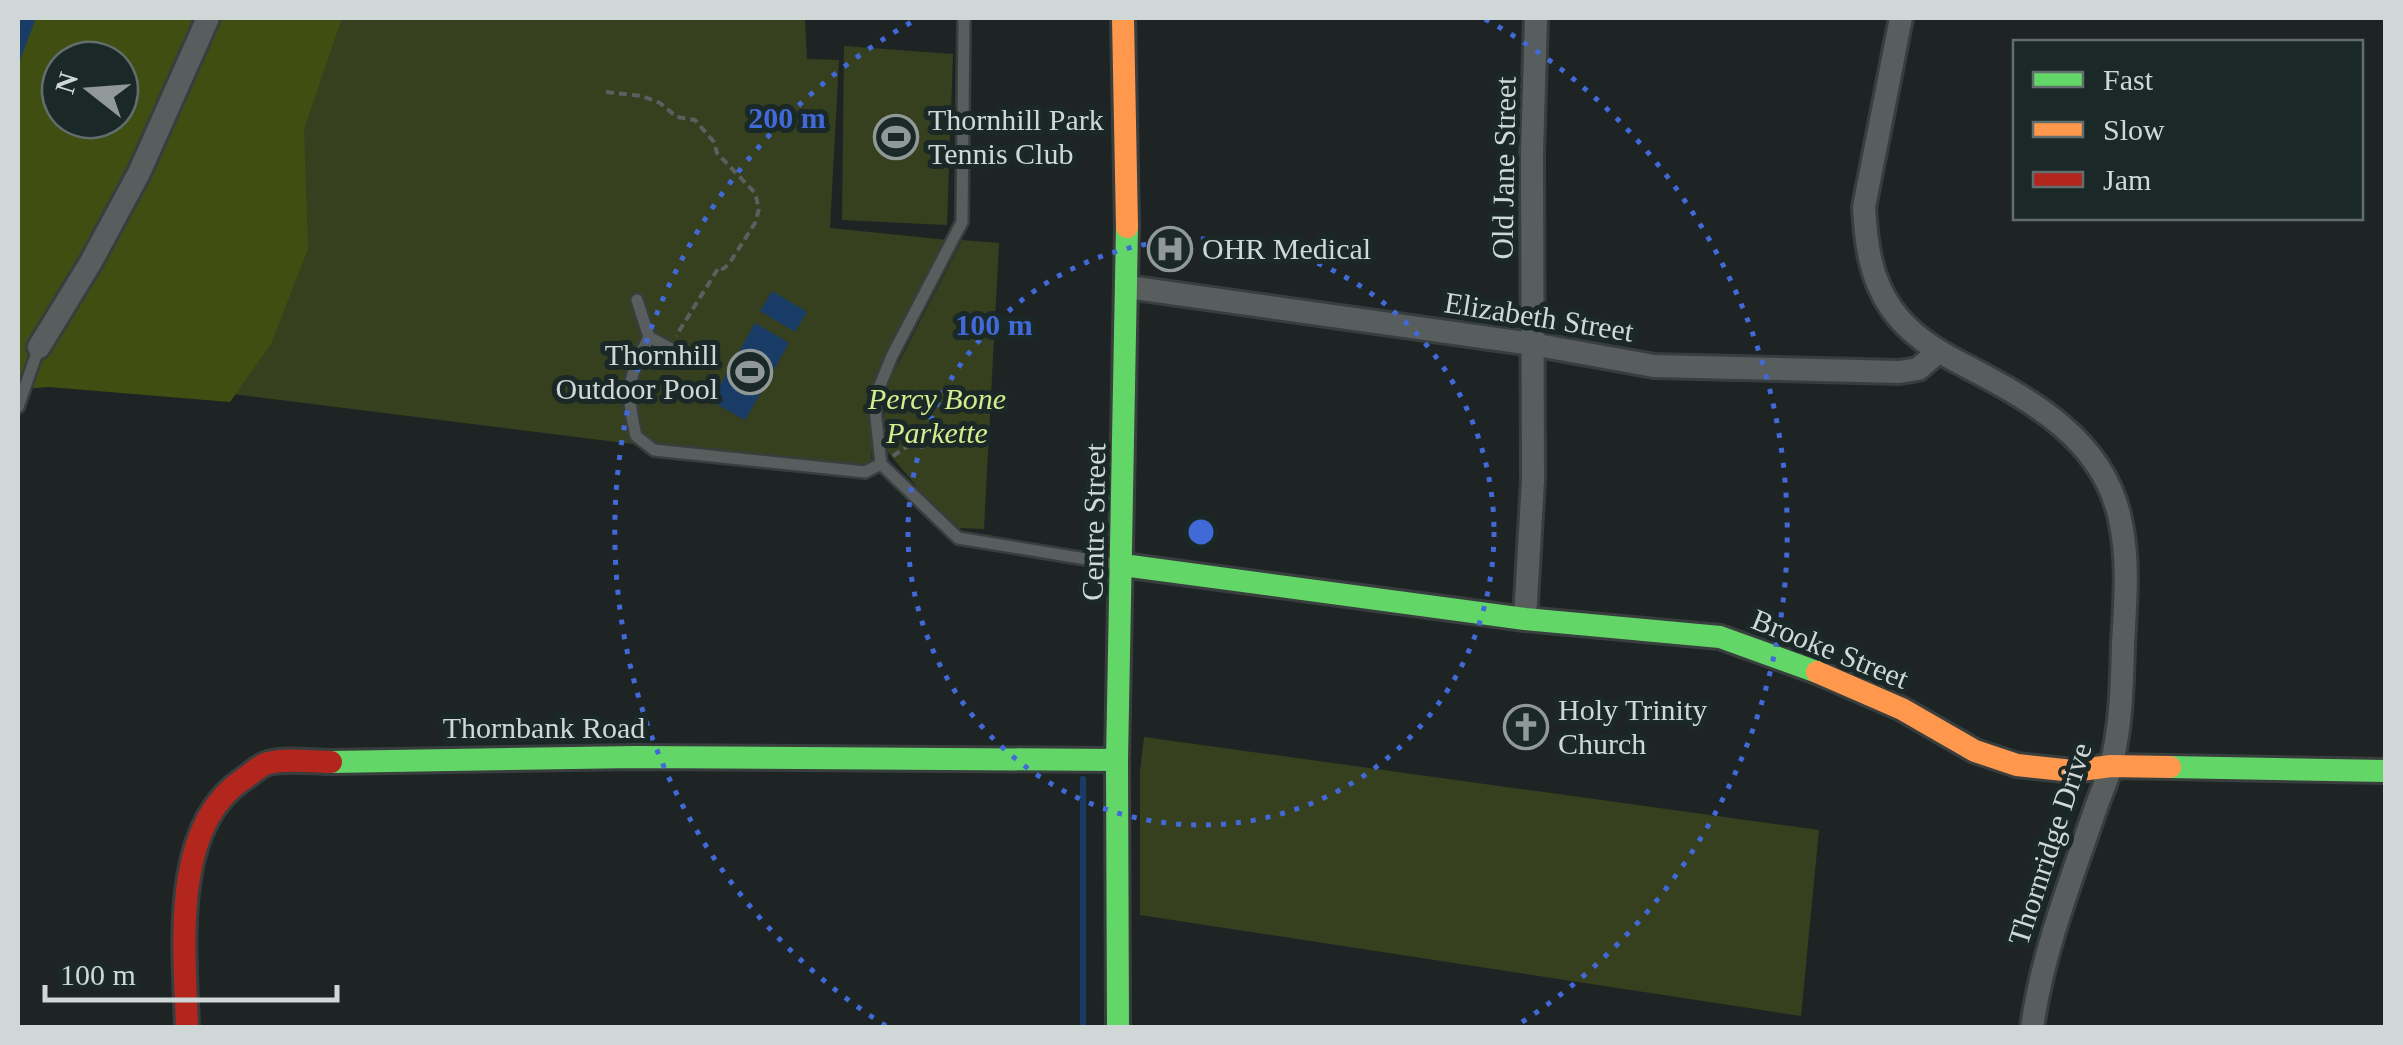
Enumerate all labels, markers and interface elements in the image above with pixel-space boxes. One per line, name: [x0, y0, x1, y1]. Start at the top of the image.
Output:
north arrow: [40, 40, 140, 140]
legend: [2013, 40, 2363, 220]
text: Fast: [2103, 63, 2154, 96]
text: N: [49, 69, 84, 97]
street label: Old Jane Street: [1485, 75, 1522, 260]
text: 200 m: [748, 101, 826, 134]
place label: Thornhill Park Tennis Club: [928, 103, 1104, 170]
text: Slow: [2103, 113, 2165, 146]
sports icon: Thornhill Park Tennis Club: [873, 114, 919, 160]
text: Jam: [2103, 163, 2151, 196]
hospital icon: OHR Medical: [1147, 226, 1193, 272]
place label: OHR Medical: [1202, 232, 1371, 265]
street label: Elizabeth Street: [1442, 285, 1637, 348]
text: 100 m: [955, 308, 1033, 341]
place label: Thornhill Outdoor Pool: [555, 338, 718, 405]
sports icon: Thornhill Outdoor Pool: [727, 349, 773, 395]
park label: Percy Bone Parkette: [867, 382, 1006, 449]
street label: Centre Street: [1076, 442, 1111, 601]
centre of rings: [1183, 514, 1219, 550]
street label: Brooke Street: [1747, 602, 1914, 695]
place label: Holy Trinity Church: [1558, 693, 1707, 760]
church icon: Holy Trinity Church: [1503, 704, 1549, 750]
street label: Thornbank Road: [443, 711, 645, 744]
street label: Thornridge Drive: [2001, 739, 2098, 949]
scale bar: [45, 940, 338, 1002]
text: 100 m: [60, 958, 136, 991]

